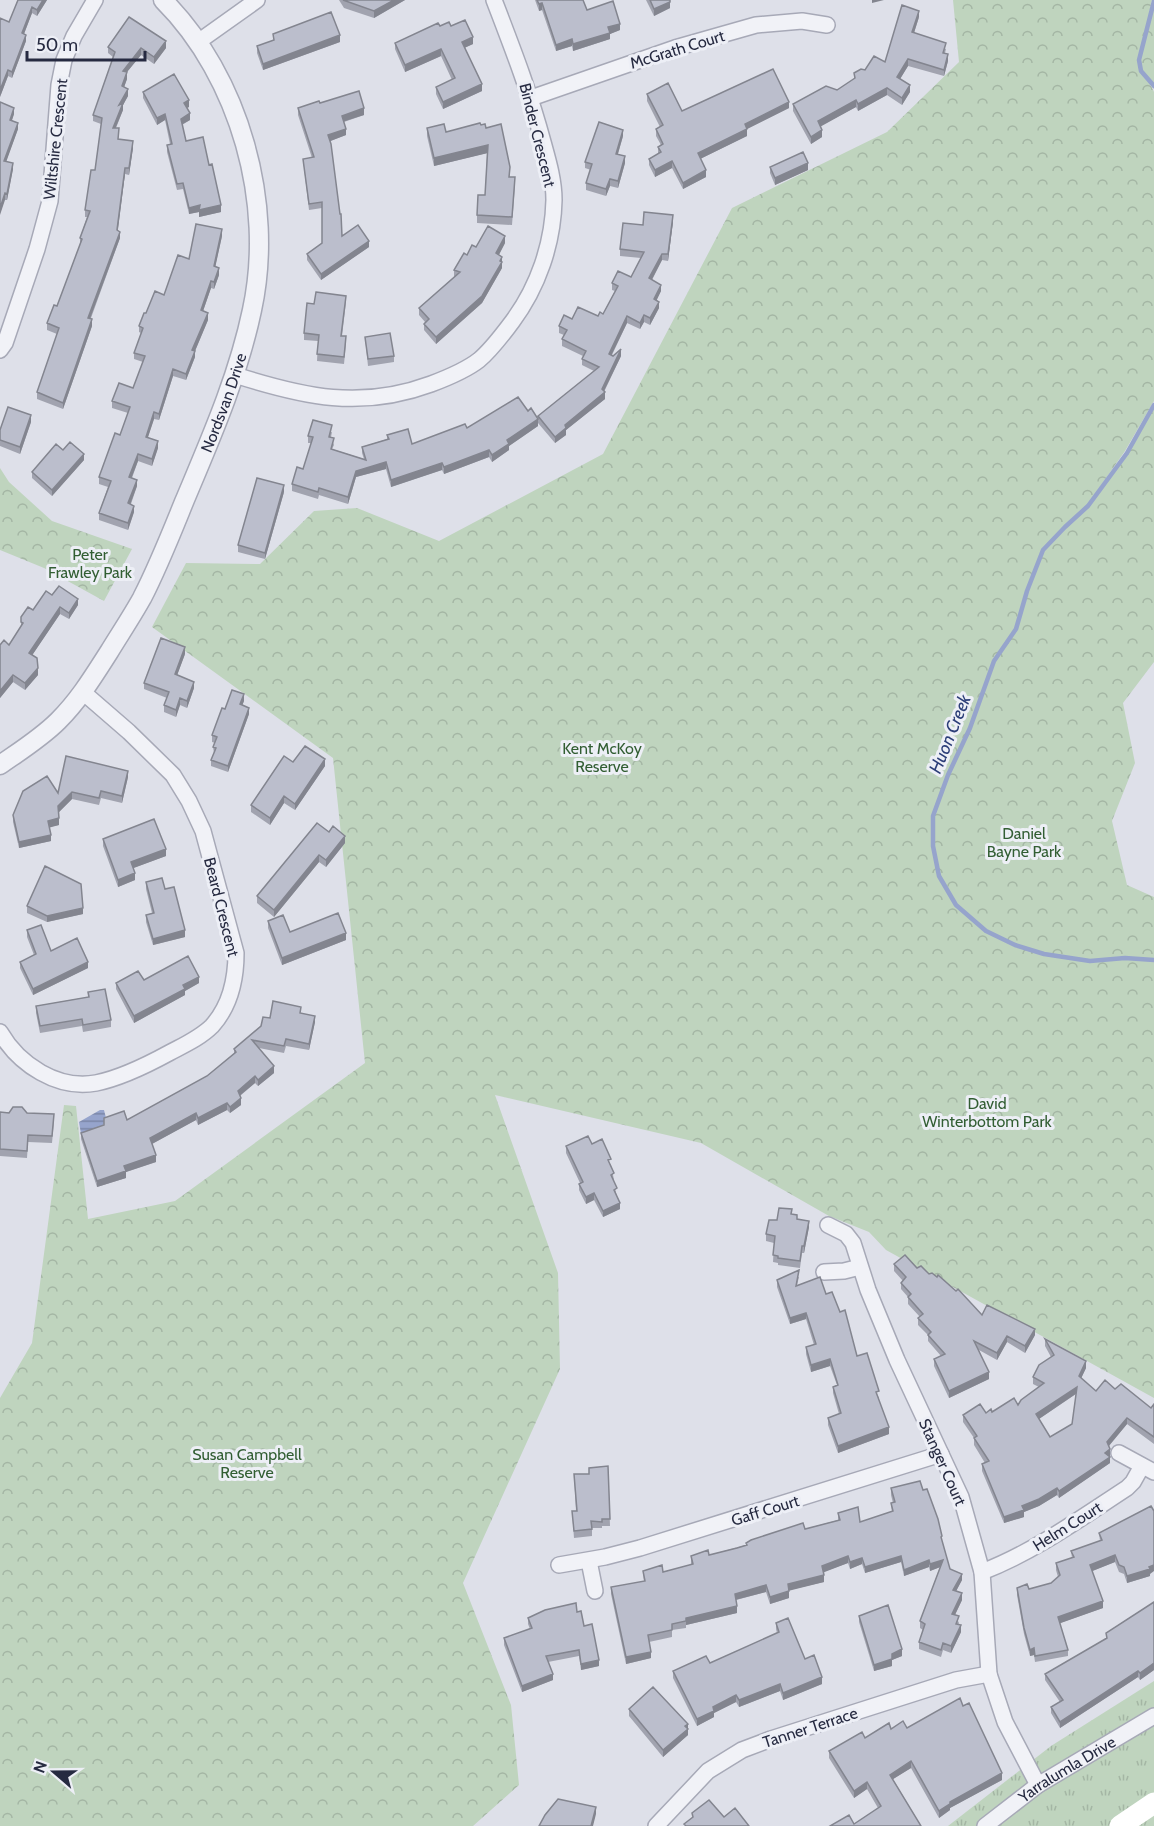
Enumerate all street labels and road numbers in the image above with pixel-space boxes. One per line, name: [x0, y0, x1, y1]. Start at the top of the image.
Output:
street label: McGrath Court: [628, 26, 727, 73]
street label: Wiltshire Crescent: [40, 77, 71, 201]
street label: Binder Crescent: [515, 81, 560, 190]
street label: Nordsvan Drive: [197, 351, 251, 455]
street label: Beard Crescent: [200, 855, 243, 959]
street label: Stanger Court: [915, 1416, 970, 1509]
street label: Gaff Court: [729, 1491, 802, 1530]
street label: Helm Court: [1029, 1497, 1106, 1555]
street label: Tanner Terrace: [760, 1703, 860, 1752]
street label: Yarralumla Drive: [1014, 1732, 1119, 1807]

